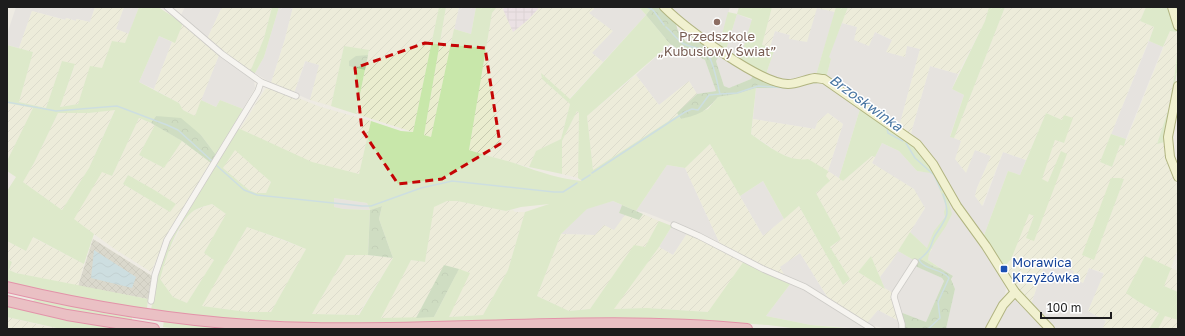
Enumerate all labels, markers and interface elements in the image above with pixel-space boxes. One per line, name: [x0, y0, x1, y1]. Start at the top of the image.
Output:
marker: Przedszkole „Kubusiowy Świat”: [712, 17, 722, 27]
place label: Przedszkole „Kubusiowy Świat”: [657, 28, 777, 59]
water label: Brzoskwinka: [827, 71, 907, 135]
place label: Morawica Krzyżówka: [1012, 254, 1080, 285]
marker: Morawica Krzyżówka: [999, 264, 1009, 274]
scale bar: [1041, 294, 1111, 320]
text: 100 m: [1047, 300, 1081, 315]

